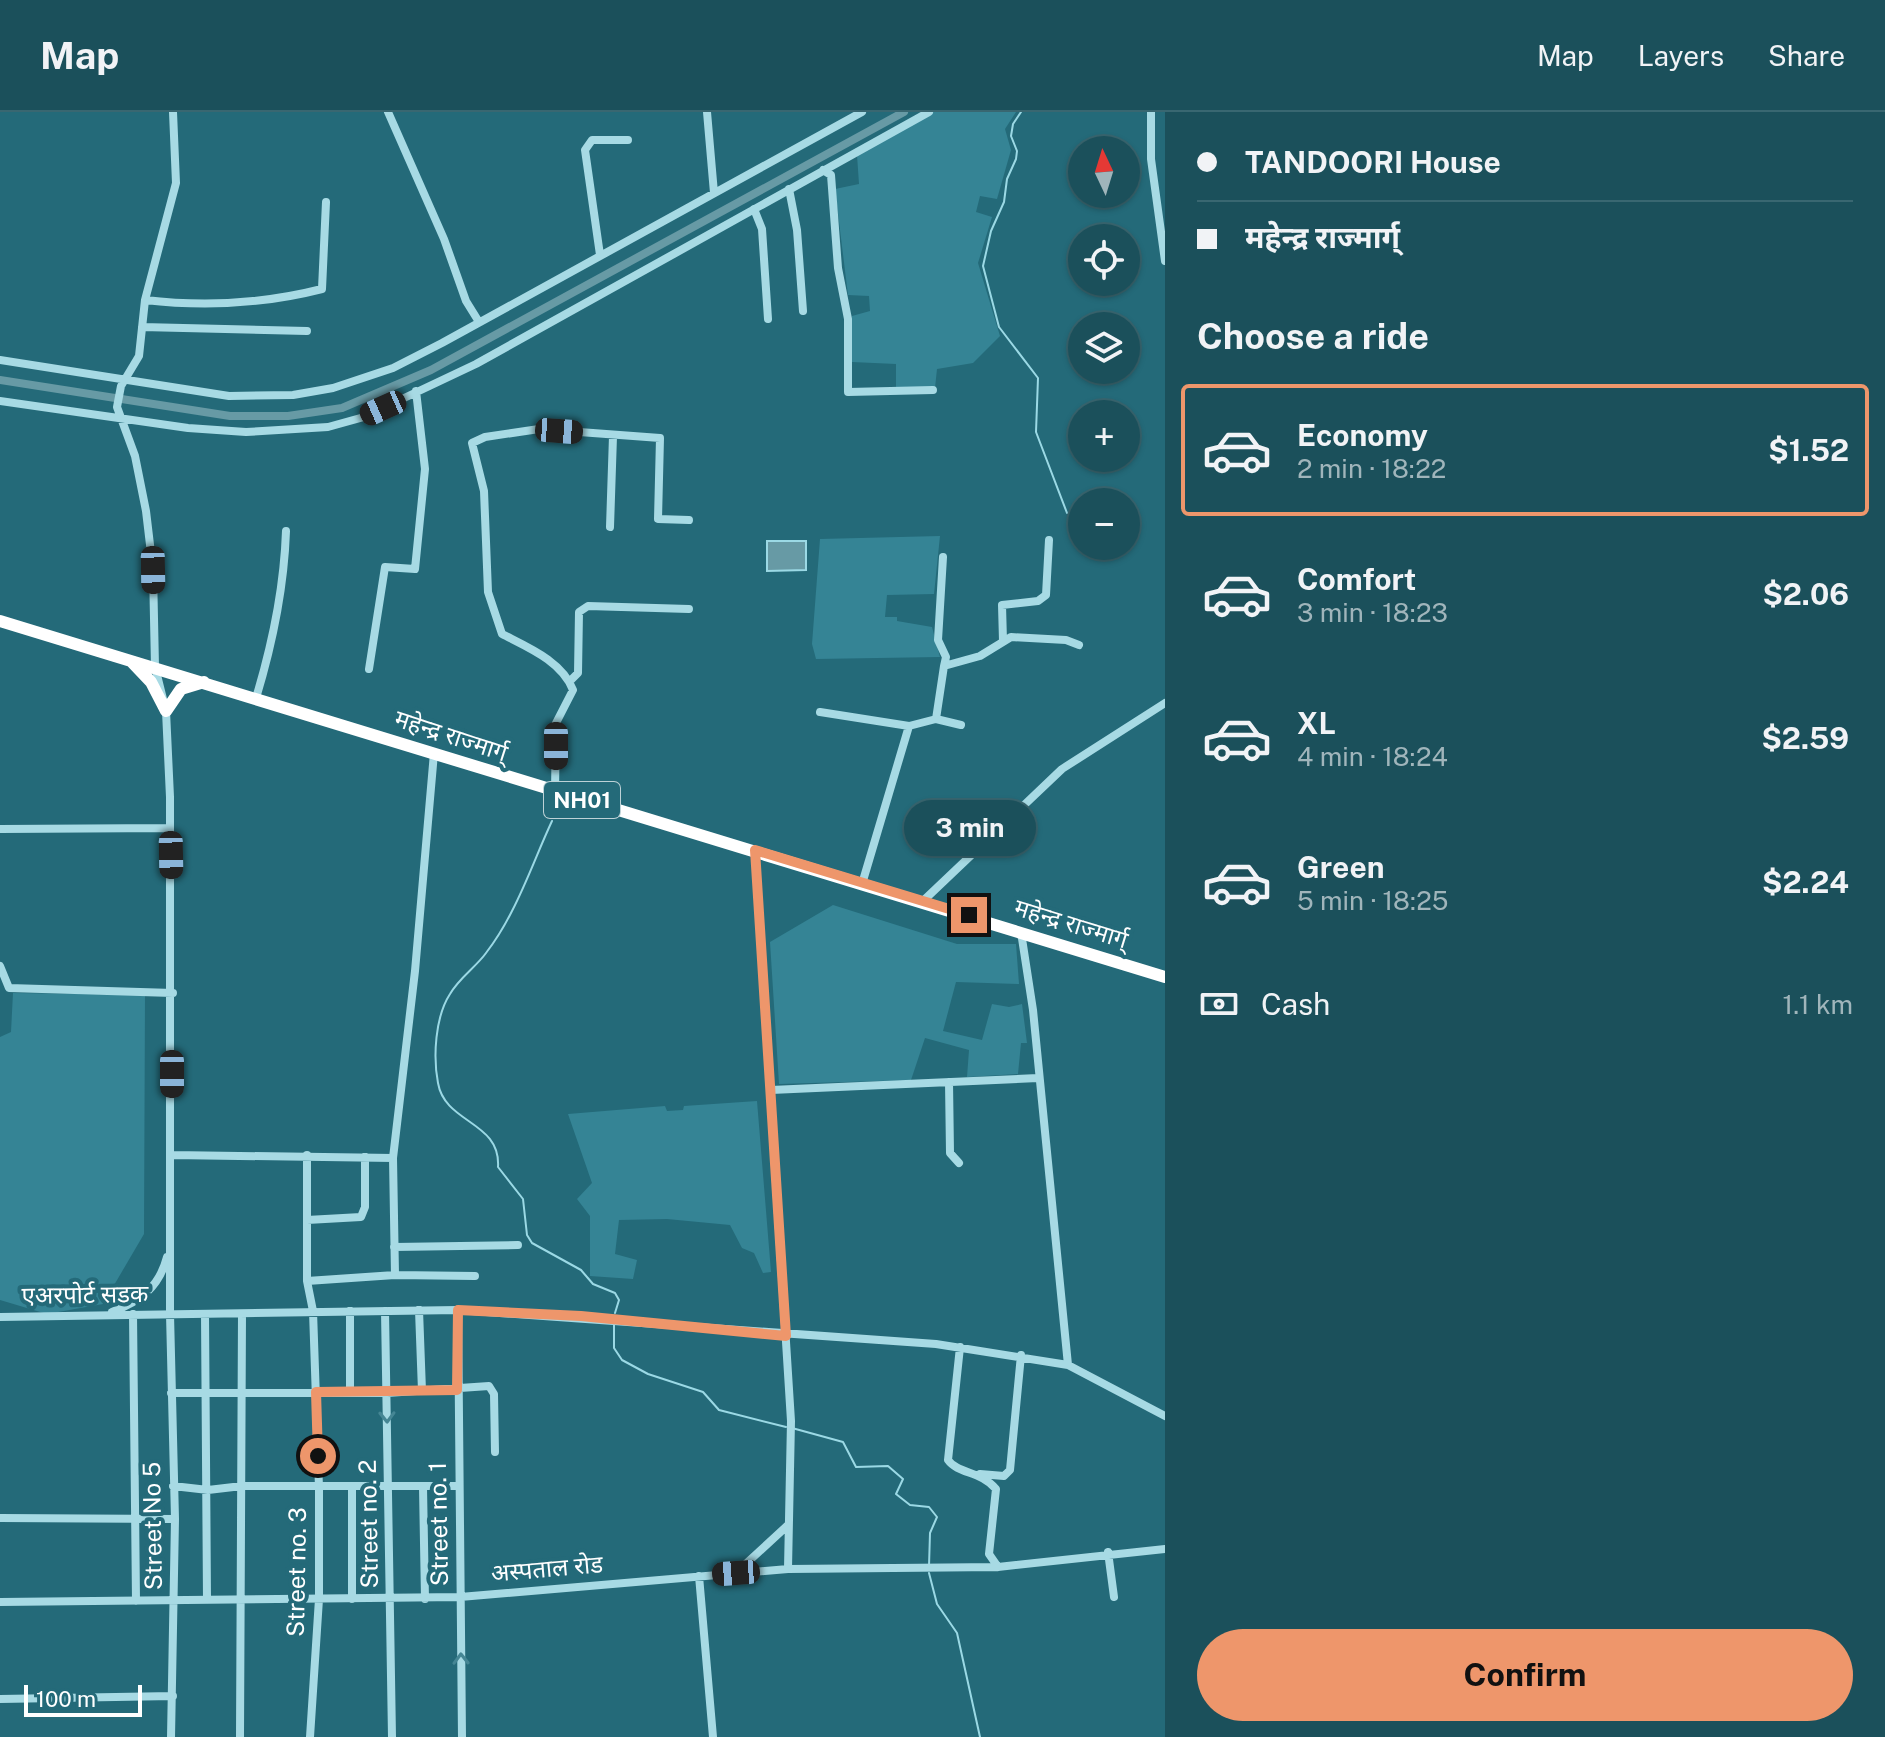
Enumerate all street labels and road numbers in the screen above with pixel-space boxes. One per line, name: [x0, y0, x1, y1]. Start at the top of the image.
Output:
street label: महेन्द्र राज्मार्ग्: [391, 704, 515, 769]
road number: NH01: [544, 782, 620, 818]
street label: महेन्द्र राज्मार्ग्: [1011, 893, 1135, 956]
street label: एअरपोर्ट सडक: [21, 1279, 149, 1309]
street label: Street no. 2: [353, 1459, 383, 1589]
street label: Street No 5: [137, 1462, 167, 1590]
street label: Street no. 1: [423, 1462, 453, 1586]
street label: Street no. 3: [281, 1507, 311, 1637]
street label: अस्पताल रोड: [490, 1549, 605, 1587]

